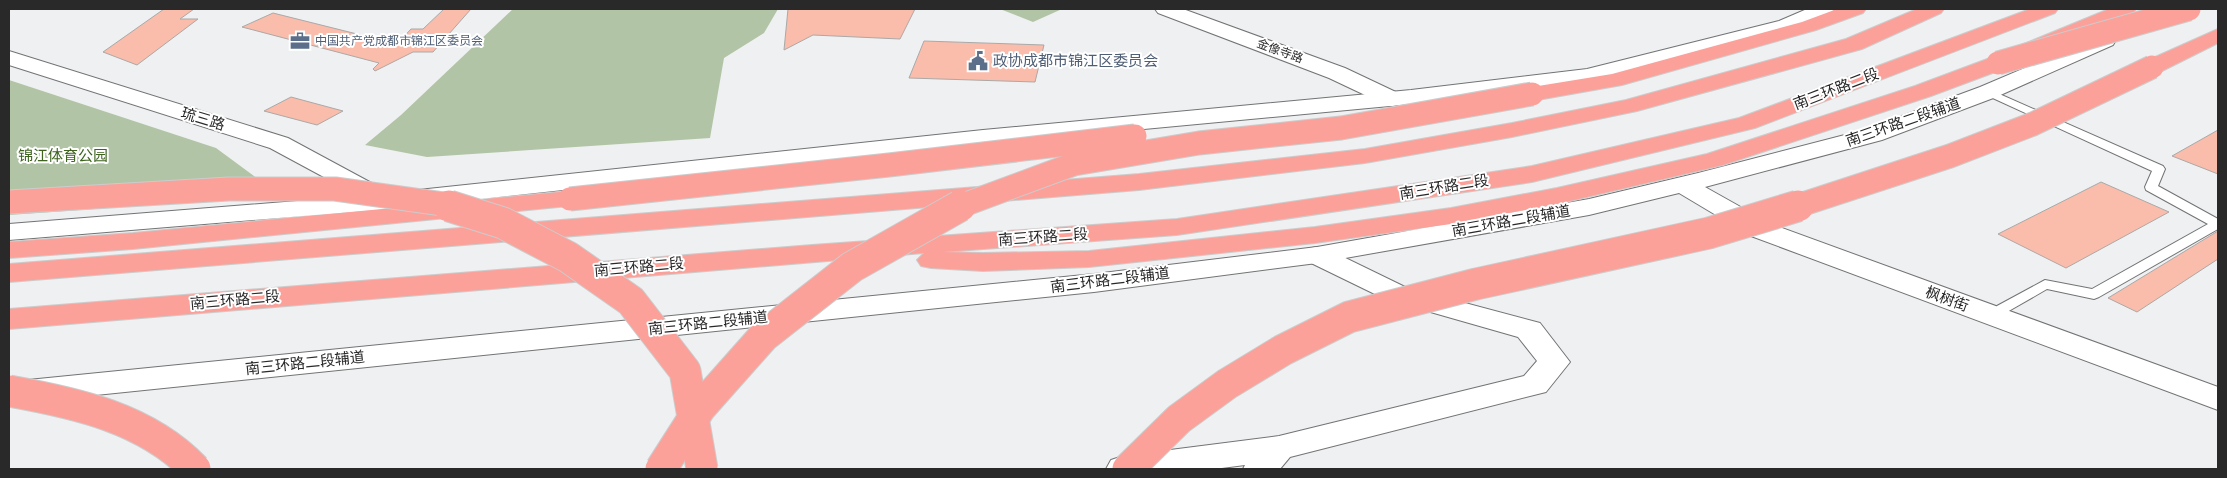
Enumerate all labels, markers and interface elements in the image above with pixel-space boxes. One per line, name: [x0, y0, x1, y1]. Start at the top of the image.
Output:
office icon: 中国共产党成都市锦江区委员会: [289, 30, 311, 52]
place label: 中国共产党成都市锦江区委员会: [315, 34, 483, 47]
street label: 金像寺路: [1255, 36, 1305, 65]
public building icon: 政协成都市锦江区委员会: [967, 50, 989, 72]
place label: 政协成都市锦江区委员会: [993, 52, 1158, 69]
street label: 南三环路二段: [1791, 64, 1881, 113]
street label: 南三环路二段辅道: [1843, 94, 1962, 149]
street label: 琉三路: [179, 104, 227, 133]
park label: 锦江体育公园: [18, 147, 108, 164]
street label: 南三环路二段: [1398, 171, 1490, 202]
street label: 南三环路二段辅道: [1450, 202, 1571, 239]
street label: 南三环路二段: [997, 225, 1088, 248]
street label: 南三环路二段: [593, 254, 685, 279]
street label: 南三环路二段辅道: [1049, 264, 1171, 295]
street label: 枫树街: [1923, 283, 1971, 314]
street label: 南三环路二段: [189, 287, 281, 312]
street label: 南三环路二段辅道: [647, 308, 769, 337]
street label: 南三环路二段辅道: [244, 348, 366, 377]

